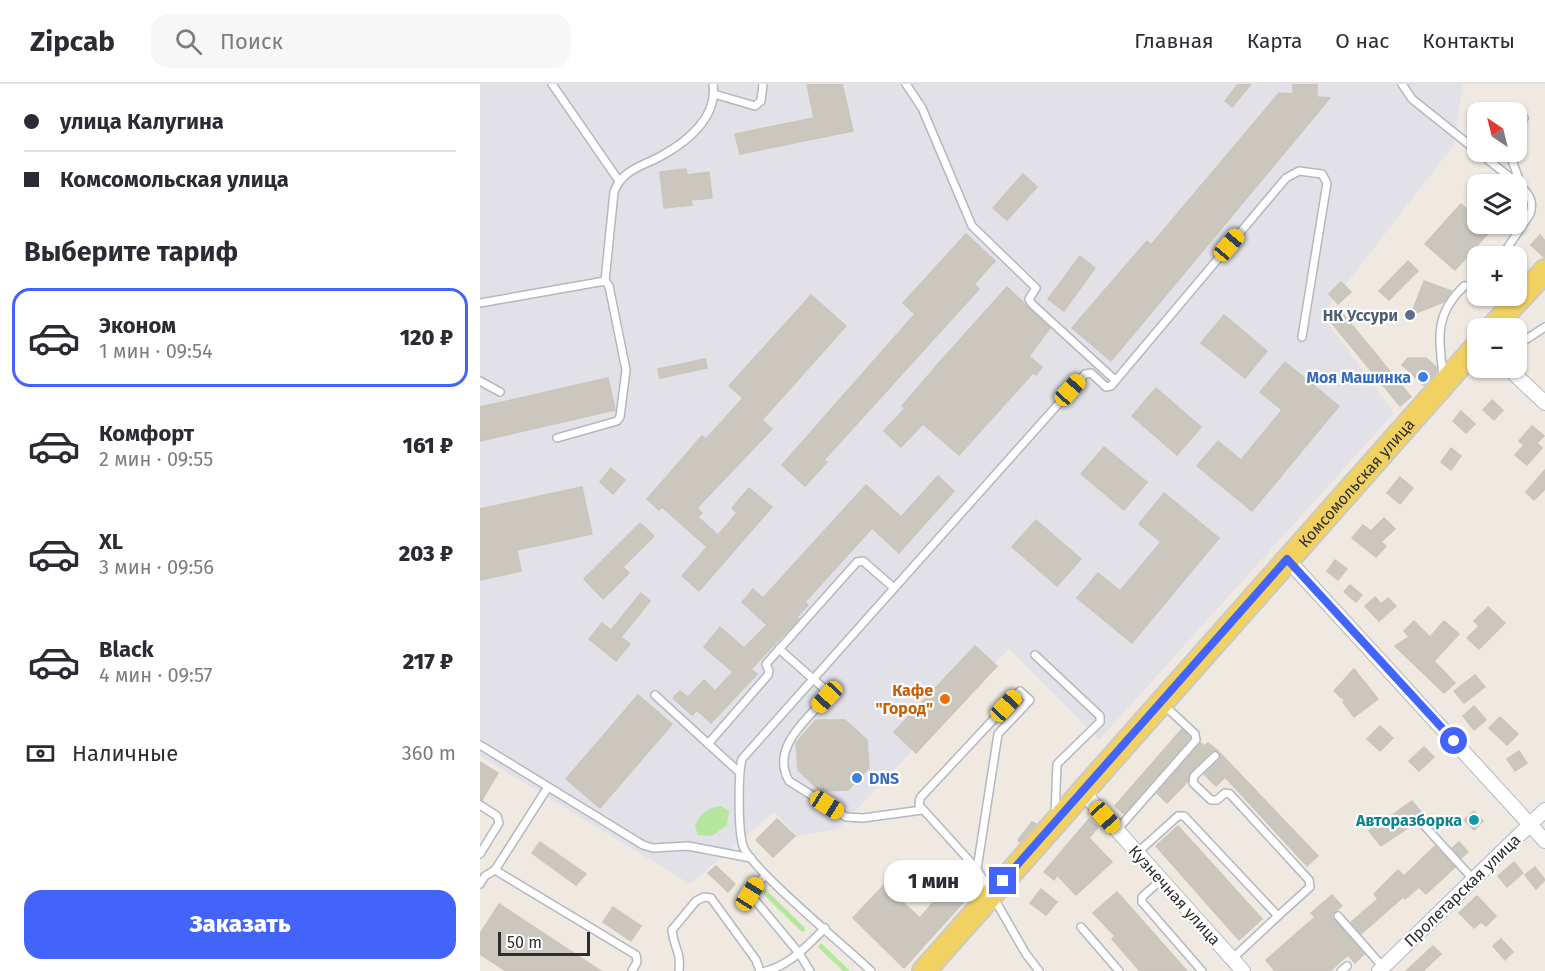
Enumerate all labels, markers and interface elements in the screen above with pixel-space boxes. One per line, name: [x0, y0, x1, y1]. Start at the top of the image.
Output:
search box: [151, 14, 571, 68]
text: Zipcab: [30, 25, 115, 58]
icon: search: [172, 25, 205, 58]
text: Поиск: [220, 28, 283, 55]
text: Главная: [1134, 28, 1214, 54]
text: Карта: [1247, 28, 1302, 54]
text: О нас: [1335, 28, 1389, 54]
text: Контакты: [1422, 28, 1515, 54]
north arrow: [1467, 102, 1527, 162]
map controls: [1467, 102, 1527, 378]
text: улица Калугина: [60, 108, 224, 135]
text: Комсомольская улица: [60, 166, 289, 193]
button: layers: [1467, 174, 1527, 234]
car: [1211, 225, 1247, 265]
text: Выберите тариф: [24, 236, 238, 268]
button: +: [1467, 246, 1527, 306]
place label: НК Уссури: [1323, 306, 1398, 325]
marker: НК Уссури: [1403, 308, 1417, 322]
icon: car: [27, 311, 81, 365]
text: Эконом: [99, 312, 176, 339]
button: −: [1467, 318, 1527, 378]
text: 120 ₽: [400, 324, 453, 351]
text: 1 мин · 09:54: [99, 339, 213, 363]
place label: Моя Машинка: [1307, 368, 1411, 387]
marker: Моя Машинка: [1416, 370, 1430, 384]
car: [1051, 371, 1089, 409]
street label: Комсомольская улица: [1294, 415, 1418, 551]
icon: car: [27, 419, 81, 473]
text: Комфорт: [99, 420, 194, 447]
text: 161 ₽: [403, 432, 453, 459]
text: 2 мин · 09:55: [99, 447, 213, 471]
icon: car: [27, 527, 81, 581]
text: XL: [99, 528, 123, 555]
text: 203 ₽: [399, 540, 453, 567]
text: 3 мин · 09:56: [99, 555, 214, 579]
icon: car: [27, 635, 81, 689]
text: Black: [99, 636, 154, 663]
text: 217 ₽: [403, 648, 453, 675]
text: 4 мин · 09:57: [99, 663, 212, 687]
car: [808, 678, 846, 716]
place label: Кафе "Город": [875, 681, 933, 718]
car: [987, 687, 1025, 725]
marker: Кафе "Город": [938, 692, 952, 706]
route start: [1440, 727, 1467, 754]
icon: cash: [24, 737, 57, 770]
text: Наличные: [72, 740, 178, 767]
text: 360 m: [402, 741, 456, 765]
place label: DNS: [869, 769, 899, 788]
marker: DNS: [850, 771, 864, 785]
car: [807, 788, 847, 822]
car: [1086, 798, 1124, 836]
place label: Авторазборка: [1355, 811, 1462, 830]
marker: Авторазборка: [1467, 813, 1481, 827]
street label: Пролетарская улица: [1400, 830, 1524, 951]
street label: Кузнечная улица: [1125, 841, 1224, 949]
callout: 1 мин: [883, 860, 982, 902]
route end: [989, 867, 1016, 894]
text: 1 мин: [908, 869, 959, 893]
car: [733, 874, 767, 914]
button: Заказать: [24, 890, 456, 959]
scale bar: [498, 929, 590, 956]
text: 50 m: [507, 933, 542, 952]

